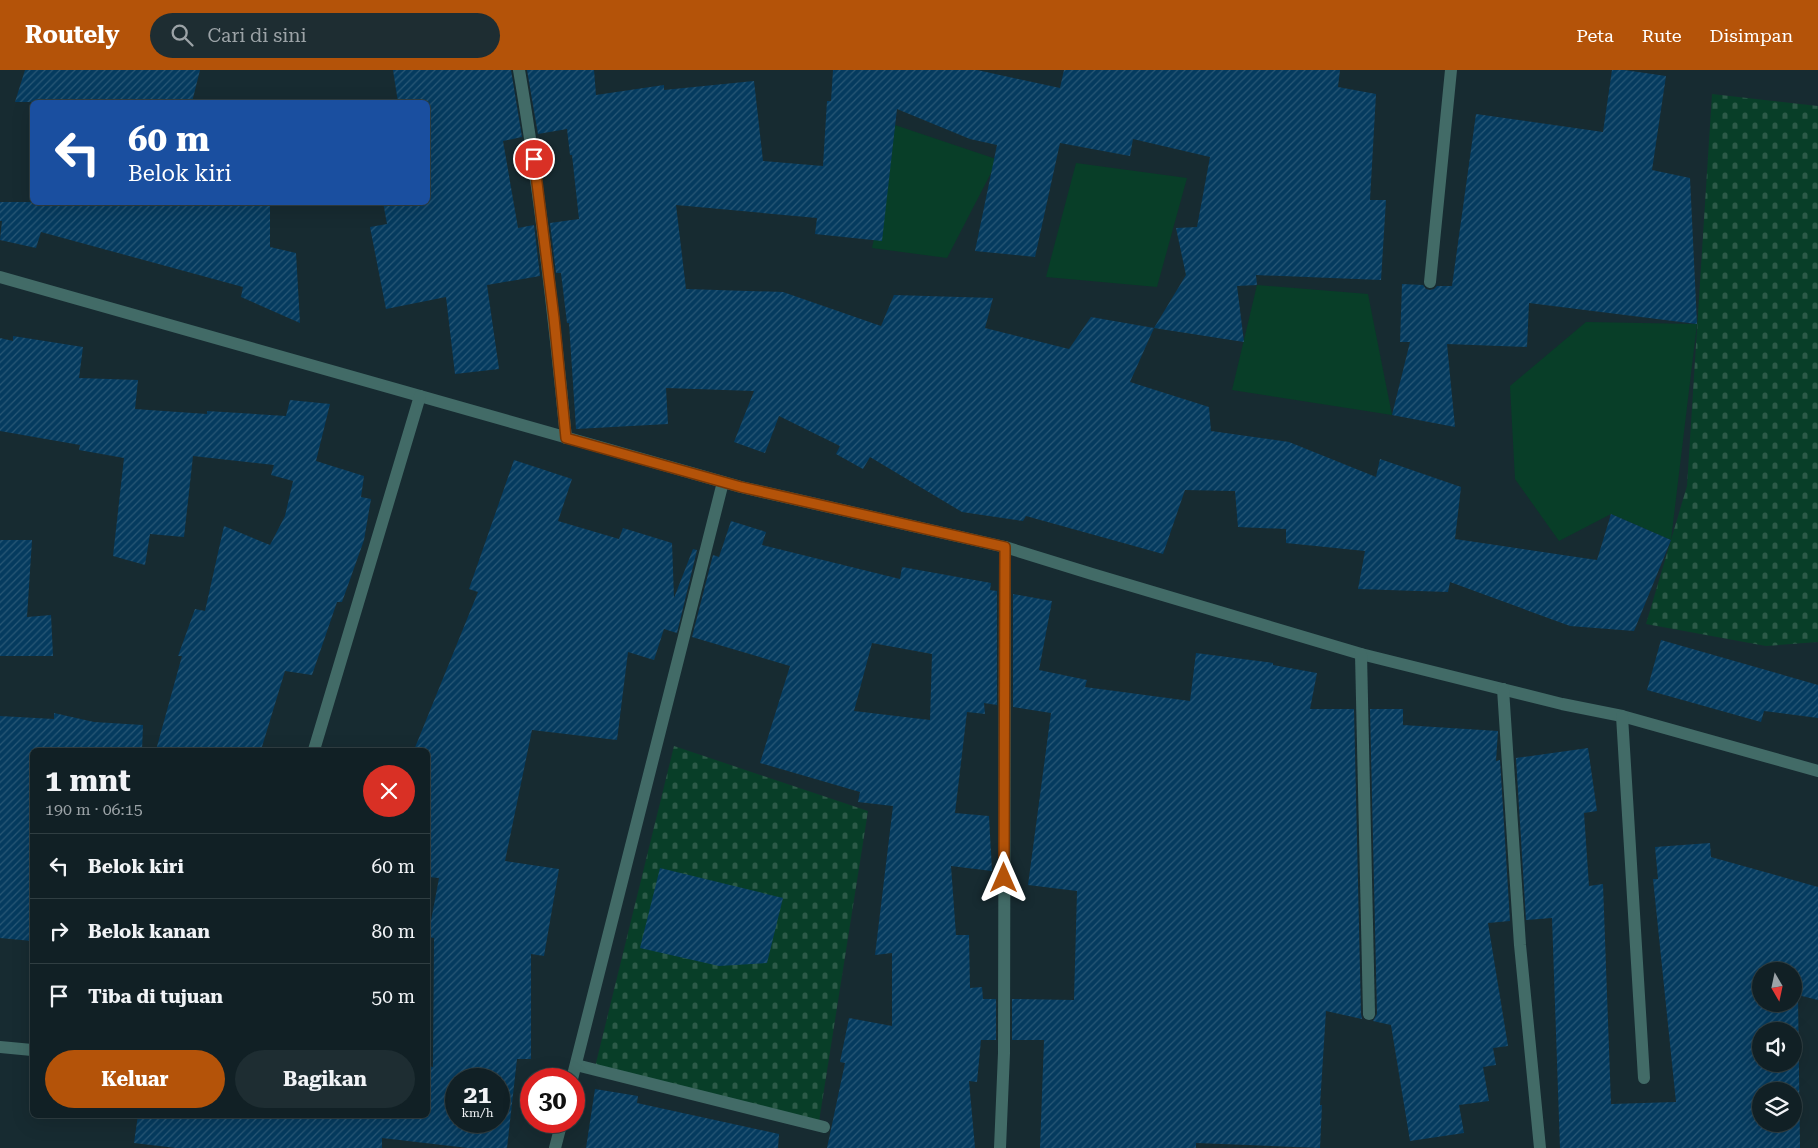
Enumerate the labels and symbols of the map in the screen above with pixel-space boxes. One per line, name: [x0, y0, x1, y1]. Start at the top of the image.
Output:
pin: [513, 138, 555, 180]
position arrow: [977, 851, 1029, 903]
north arrow: [1752, 962, 1802, 1012]
speed limit sign: 30: [520, 1068, 585, 1133]

